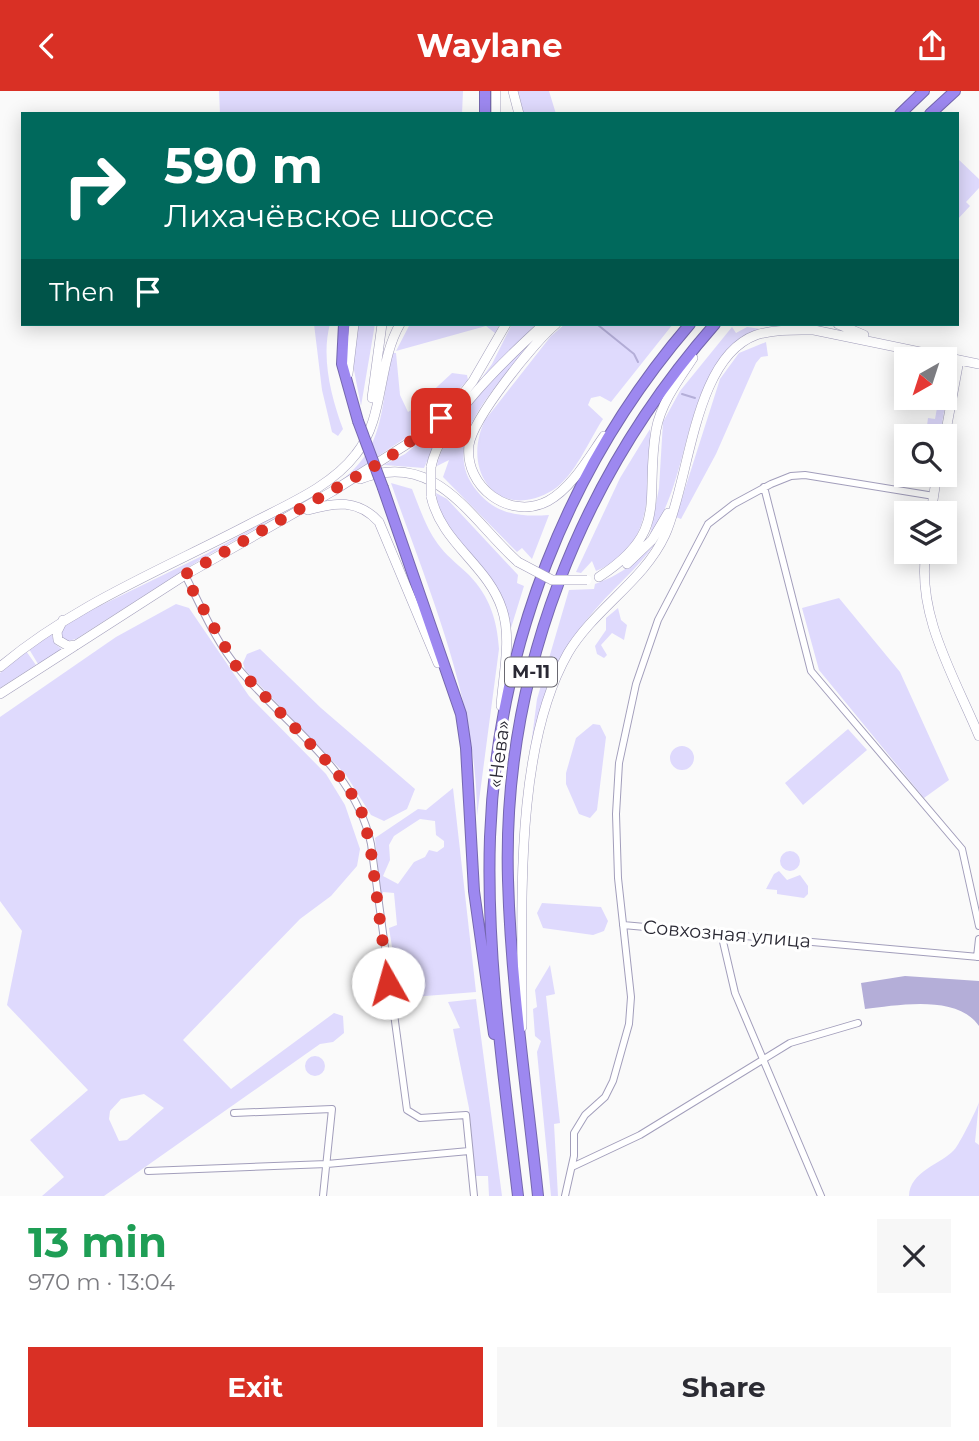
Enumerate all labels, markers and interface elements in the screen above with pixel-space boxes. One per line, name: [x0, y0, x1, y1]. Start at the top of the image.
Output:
text: Waylane: [417, 26, 562, 65]
icon: back: [28, 27, 66, 65]
icon: share: [913, 27, 951, 65]
text: 590 m: [164, 136, 323, 195]
icon: right: [49, 140, 140, 231]
text: Лихачёвское шоссе: [164, 196, 495, 235]
icon: arrive: [129, 273, 167, 311]
text: Then: [49, 276, 115, 308]
north arrow: [894, 347, 957, 409]
map controls: [894, 347, 957, 564]
pin: [411, 388, 471, 448]
icon: arrive: [422, 399, 460, 437]
button: search: [894, 424, 957, 487]
button: layers: [894, 501, 957, 564]
road number: М-11: [505, 657, 557, 687]
street label: «Нева»: [483, 719, 515, 789]
street label: Совхозная улица: [642, 915, 812, 953]
position arrow: [351, 946, 425, 1020]
text: 13 min: [28, 1216, 167, 1268]
button: close: [877, 1219, 951, 1293]
text: 970 m · 13:04: [28, 1268, 175, 1296]
button: Exit: [28, 1347, 483, 1427]
button: Share: [497, 1347, 951, 1427]

